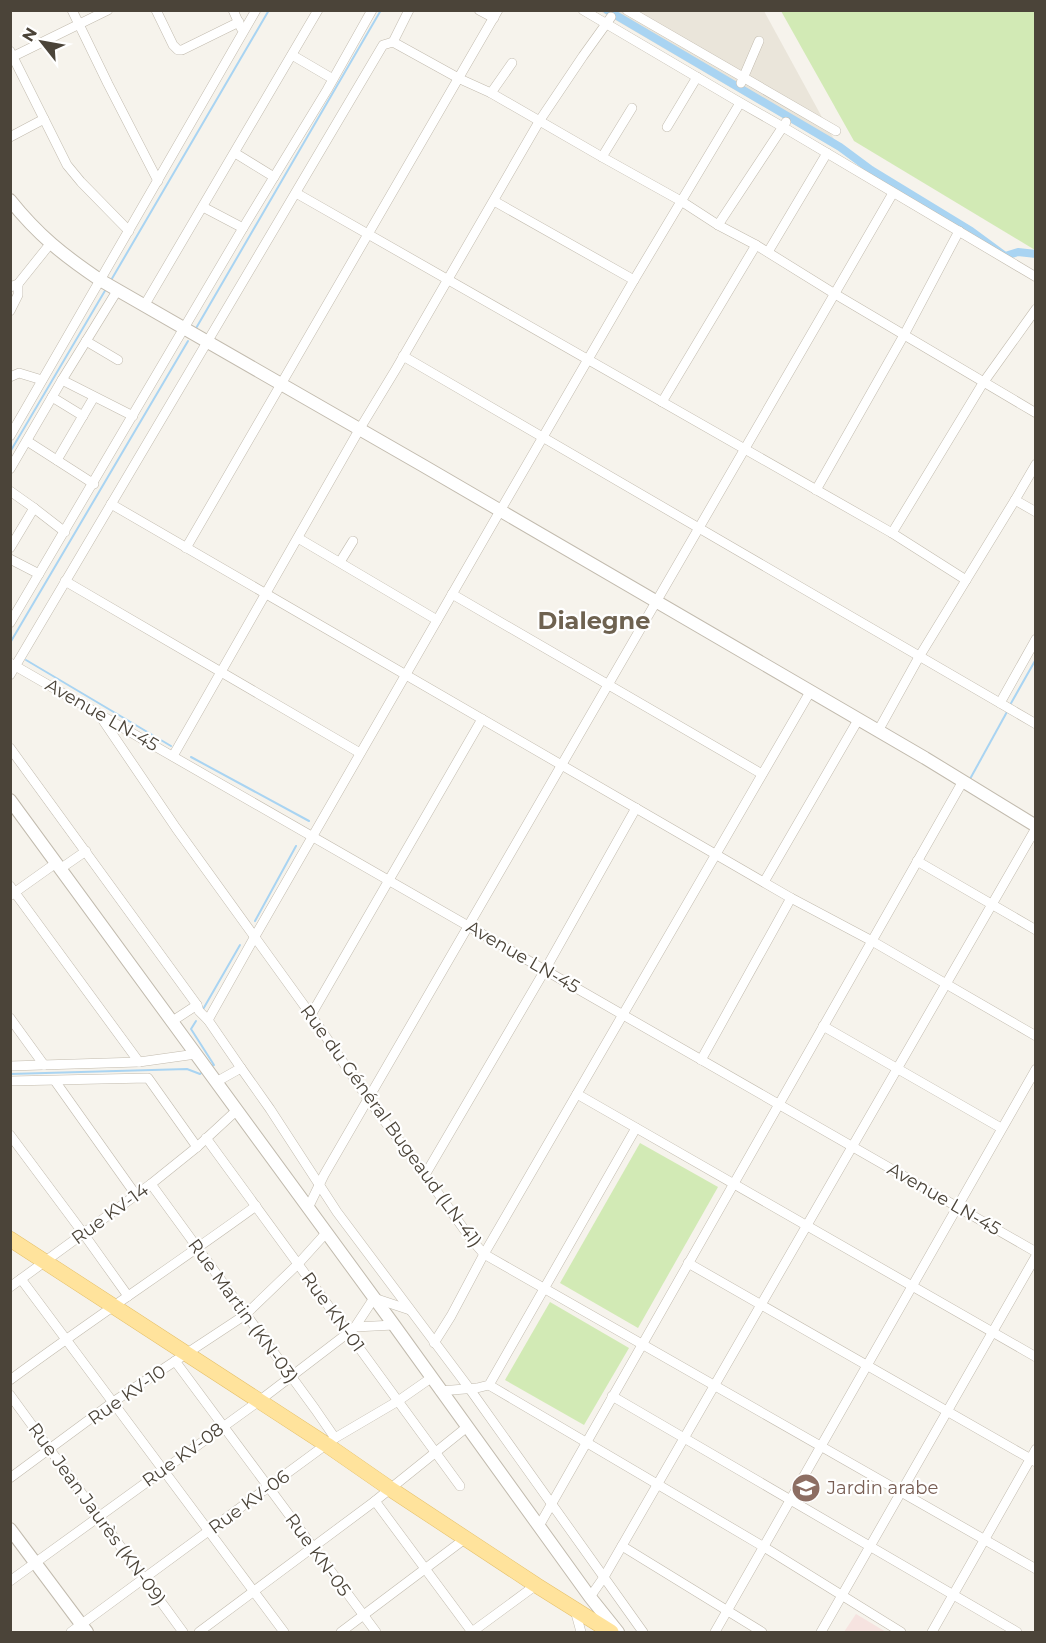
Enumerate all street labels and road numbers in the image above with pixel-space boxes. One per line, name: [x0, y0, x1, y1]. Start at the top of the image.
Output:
street label: Avenue LN-45: [42, 674, 162, 756]
street label: Avenue LN-45: [463, 916, 583, 998]
street label: Rue du Général Bugeaud (LN-41): [296, 1000, 486, 1252]
street label: Avenue LN-45: [884, 1158, 1004, 1240]
street label: Rue KV-14: [67, 1179, 153, 1249]
street label: Rue Martin (KN-03): [183, 1234, 303, 1388]
street label: Rue KN-01: [297, 1268, 369, 1356]
street label: Rue KV-10: [84, 1360, 170, 1430]
street label: Rue KV-08: [138, 1418, 228, 1492]
street label: Rue Jean Jaurès (KN-09): [23, 1419, 171, 1609]
street label: Rue KV-06: [204, 1465, 294, 1539]
street label: Rue KN-05: [281, 1509, 355, 1601]

